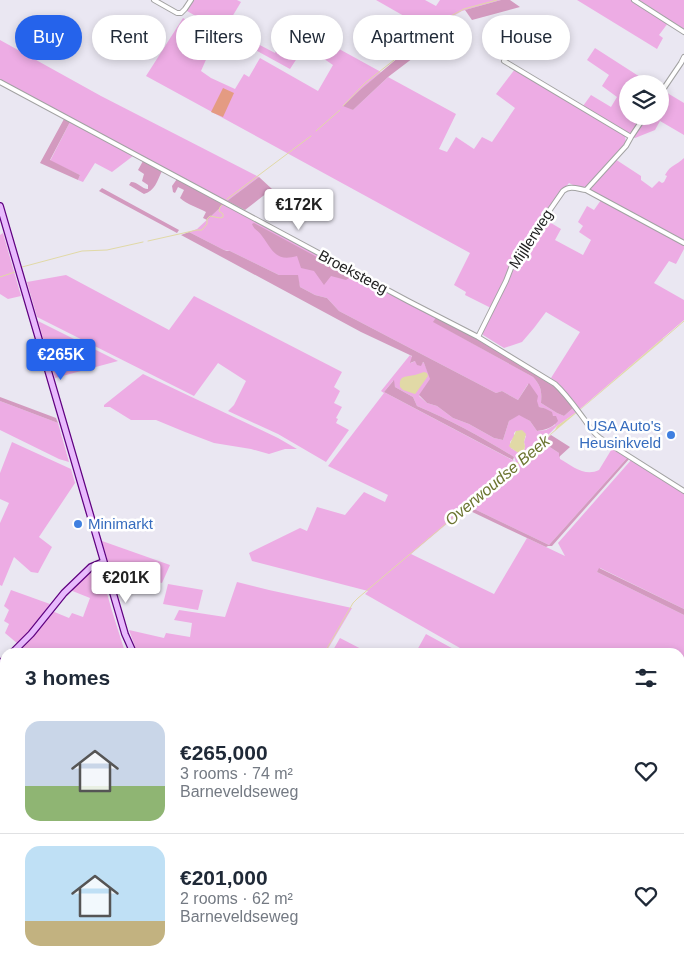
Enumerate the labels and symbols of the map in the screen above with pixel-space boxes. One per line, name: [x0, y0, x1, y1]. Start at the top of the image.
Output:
pin: €172K: [264, 188, 334, 231]
street label: Mijllerweg: [505, 206, 556, 271]
street label: Broeksteeg: [316, 246, 391, 297]
pin: €265K: [26, 338, 96, 381]
place label: USA Auto's Heusinkveld: [579, 417, 661, 451]
marker: USA Auto's Heusinkveld: [665, 429, 677, 441]
water label: Overwoudse Beek: [442, 431, 554, 529]
place label: Minimarkt: [88, 515, 154, 532]
marker: Minimarkt: [72, 518, 84, 530]
pin: €201K: [91, 562, 161, 604]

